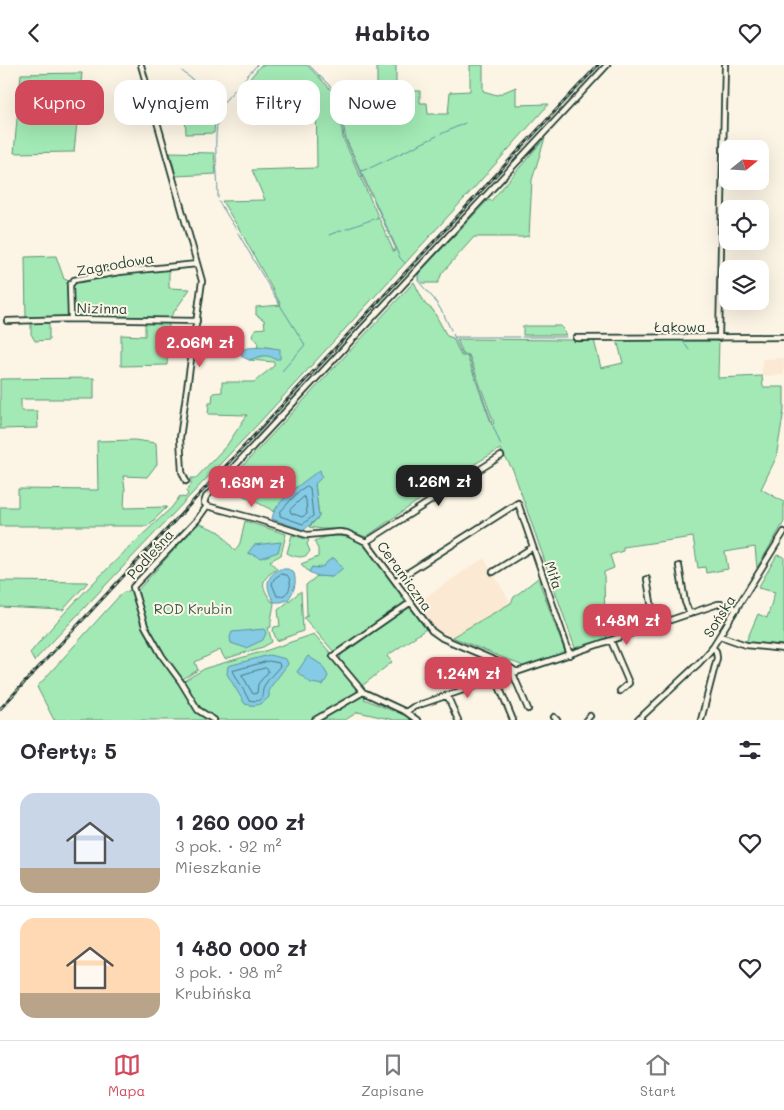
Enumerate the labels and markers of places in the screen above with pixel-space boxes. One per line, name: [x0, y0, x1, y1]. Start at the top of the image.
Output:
pin: 2.06M zł: [148, 325, 252, 368]
pin: 1.63M zł: [200, 465, 304, 508]
pin: 1.26M zł: [387, 465, 491, 507]
pin: 1.48M zł: [575, 603, 679, 646]
pin: 1.24M zł: [416, 657, 520, 699]

